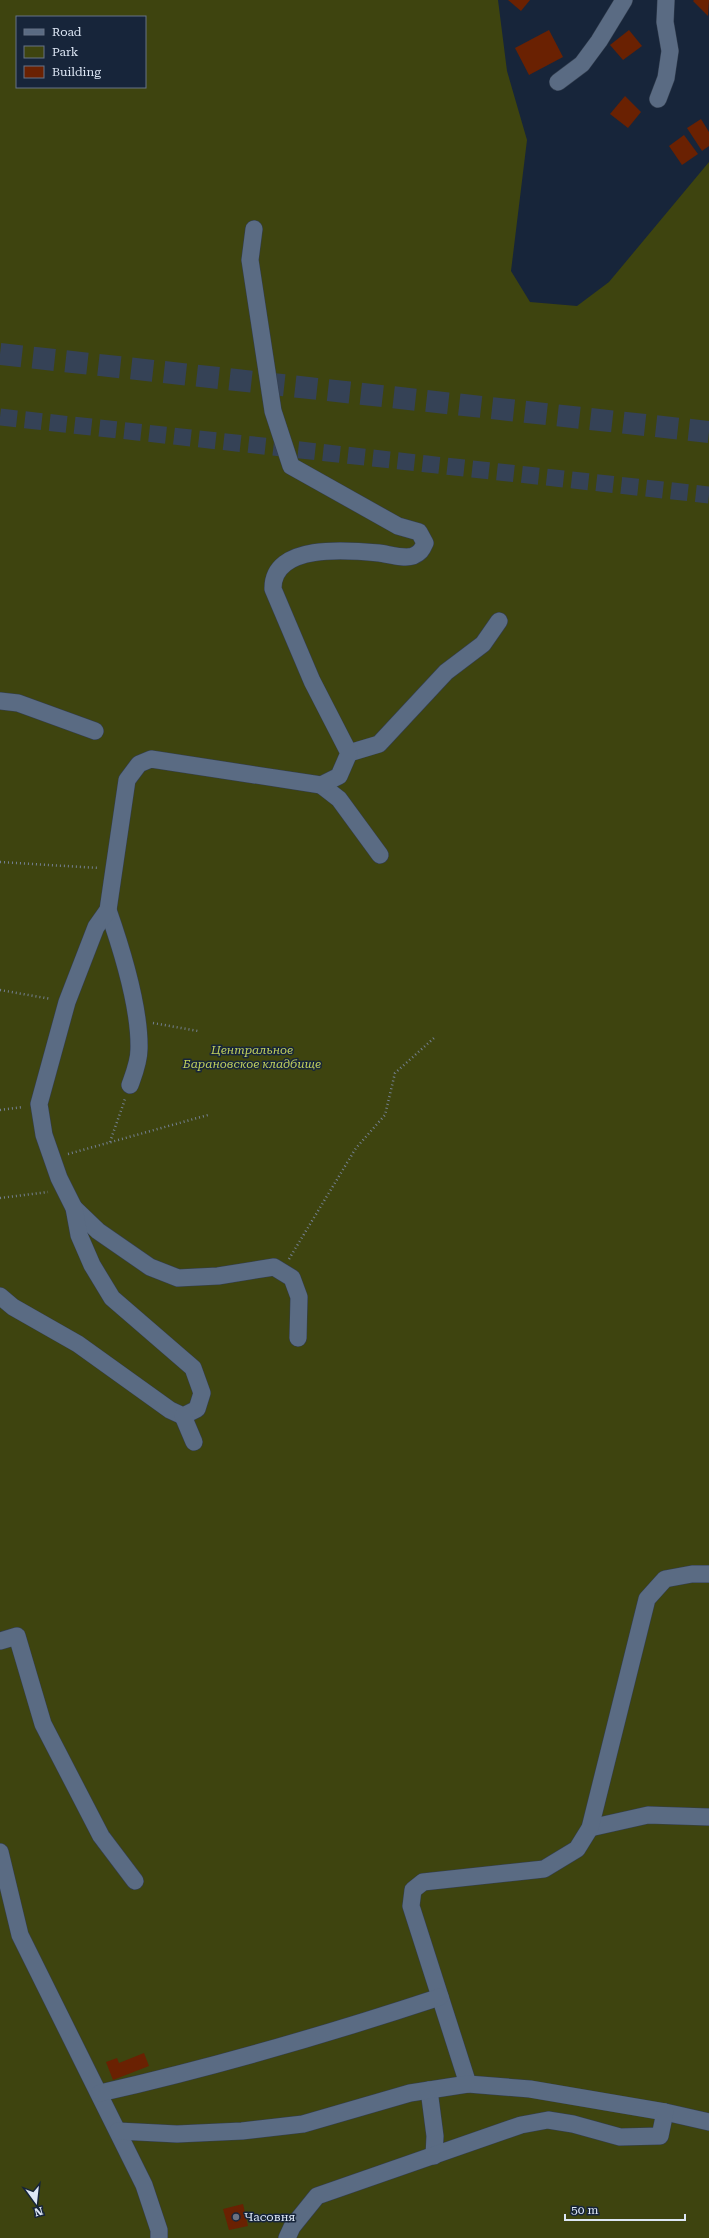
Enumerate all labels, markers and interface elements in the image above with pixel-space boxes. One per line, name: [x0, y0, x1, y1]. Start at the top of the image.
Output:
legend: [16, 16, 146, 88]
text: Road: [52, 25, 82, 39]
text: Park: [52, 45, 79, 59]
text: Building: [52, 65, 101, 79]
park label: Центральное Барановское кладбище: [182, 1043, 321, 1071]
north arrow: [16, 2182, 56, 2222]
scale bar: [565, 2196, 685, 2222]
text: 50 m: [571, 2203, 598, 2217]
text: N: [32, 2204, 44, 2219]
place label: Часовня: [244, 2210, 295, 2224]
marker: Часовня: [231, 2212, 241, 2222]

